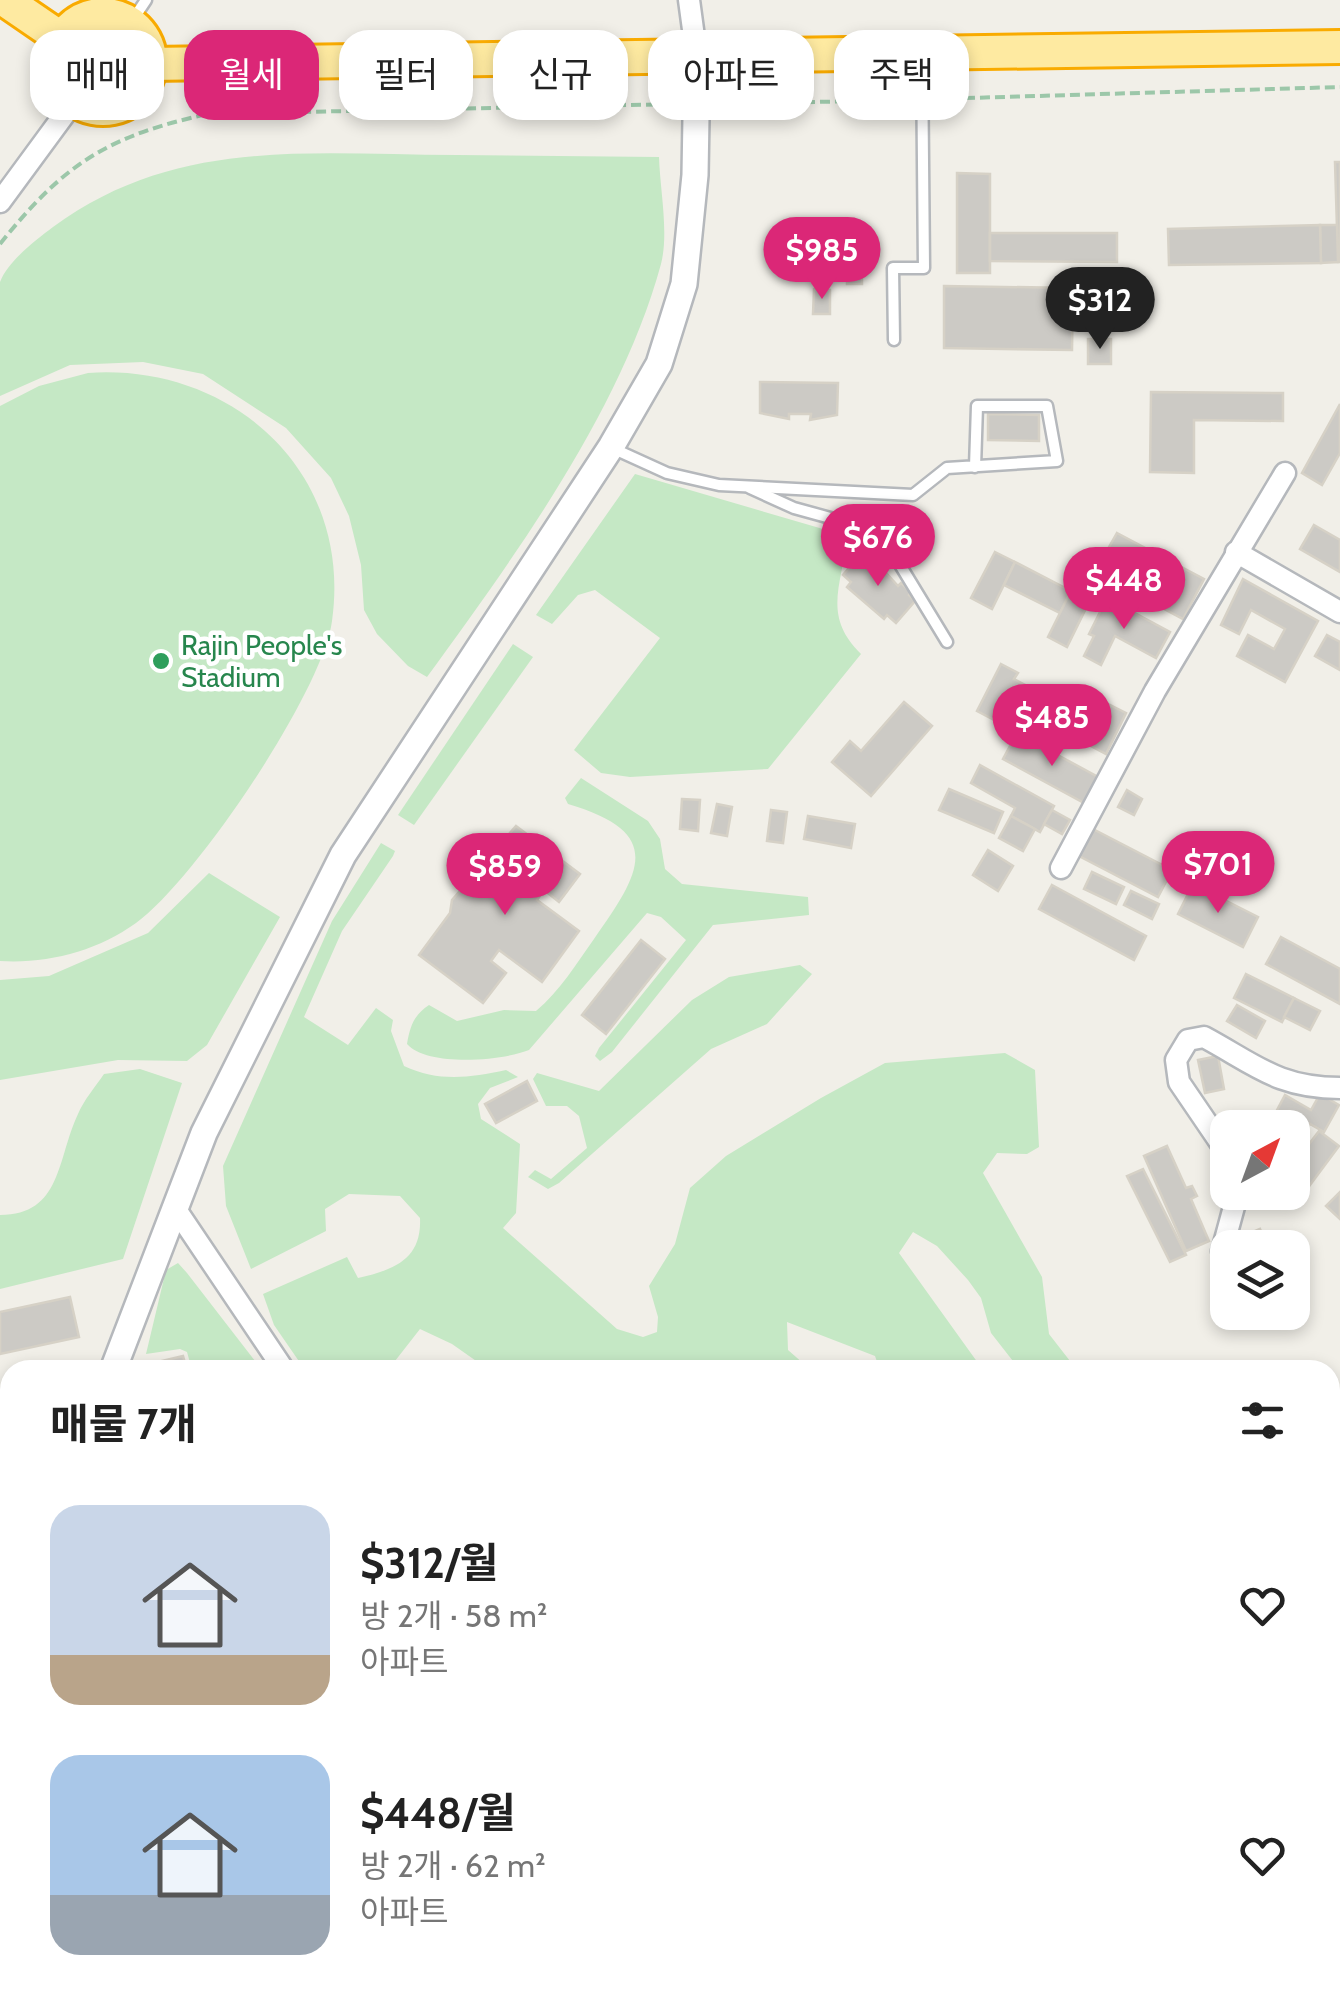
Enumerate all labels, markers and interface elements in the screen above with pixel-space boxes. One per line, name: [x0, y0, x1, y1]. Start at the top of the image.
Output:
chip: 매매: [30, 30, 164, 120]
chip: 월세: [184, 30, 319, 120]
chip: 필터: [339, 30, 473, 120]
chip: 신규: [493, 30, 628, 120]
chip: 아파트: [648, 30, 814, 120]
chip: 주택: [834, 30, 969, 120]
pin: $985: [763, 217, 881, 302]
text: $985: [785, 230, 859, 269]
pin: $312: [1041, 267, 1159, 352]
text: $312: [1068, 280, 1132, 319]
pin: $676: [819, 504, 937, 589]
text: $676: [843, 517, 913, 556]
pin: $448: [1065, 547, 1183, 632]
text: $448: [1085, 560, 1163, 599]
place label: Rajin People's Stadium: [181, 628, 342, 694]
marker: Rajin People's Stadium: [150, 650, 172, 672]
pin: $485: [993, 684, 1111, 769]
text: $485: [1015, 697, 1089, 736]
pin: $701: [1159, 831, 1277, 916]
pin: $859: [446, 833, 564, 918]
text: $701: [1184, 844, 1253, 883]
text: $859: [468, 846, 542, 885]
north arrow: [1210, 1110, 1310, 1210]
map controls: [1210, 1110, 1310, 1330]
button: layers: [1210, 1230, 1310, 1330]
icon: filters: [1235, 1393, 1290, 1448]
text: 매물 7개: [50, 1398, 197, 1450]
text: $312/월: [360, 1537, 498, 1589]
icon: home: [130, 1545, 250, 1665]
icon: heart: [1235, 1578, 1290, 1633]
text: 방 2개 · 58 m²: [360, 1596, 547, 1635]
text: 아파트: [360, 1642, 448, 1681]
text: $448/월: [360, 1787, 516, 1839]
icon: home: [130, 1795, 250, 1915]
icon: heart: [1235, 1828, 1290, 1883]
text: 방 2개 · 62 m²: [360, 1846, 546, 1885]
text: 아파트: [360, 1892, 448, 1931]

